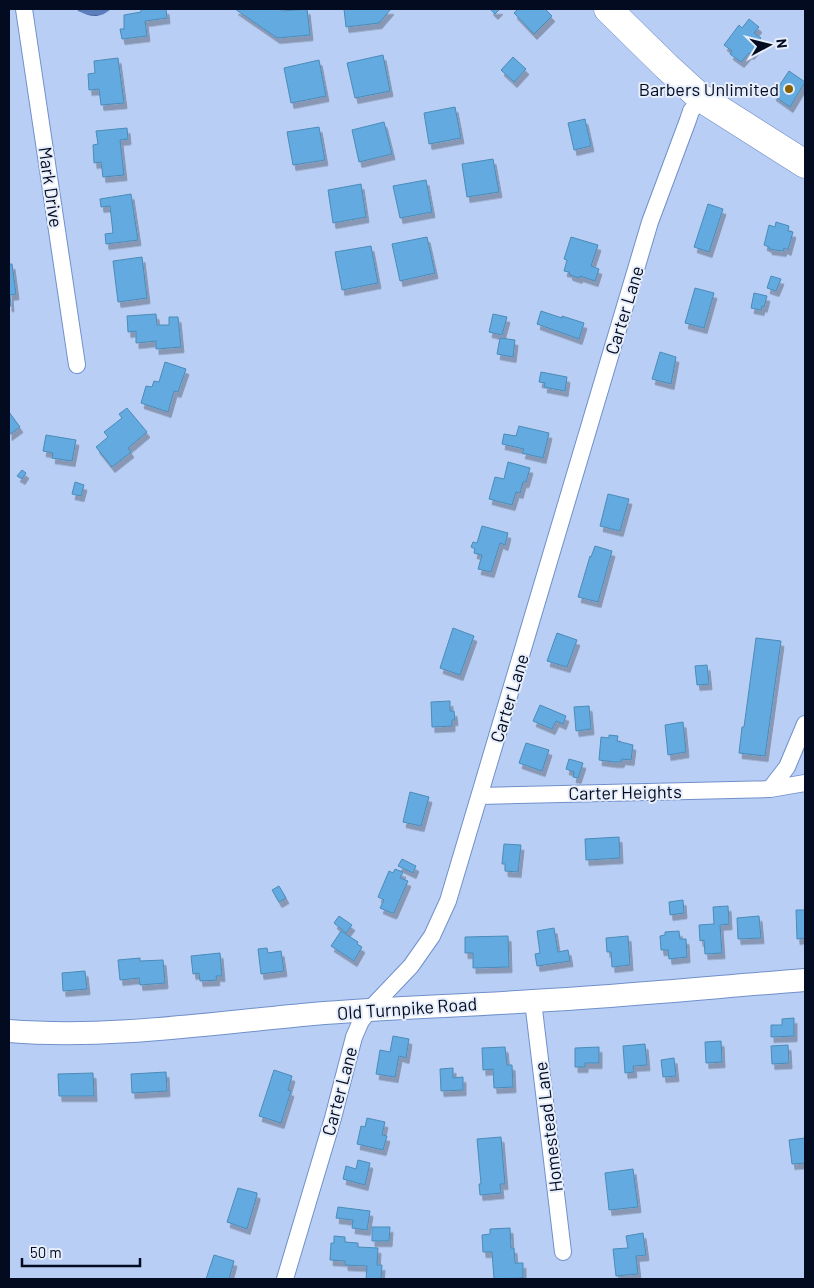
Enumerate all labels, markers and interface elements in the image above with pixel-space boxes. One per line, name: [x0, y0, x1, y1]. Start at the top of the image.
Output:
north arrow: [744, 20, 794, 70]
text: N: [773, 38, 791, 49]
place label: Barbers Unlimited: [639, 78, 779, 100]
marker: Barbers Unlimited: [783, 83, 795, 95]
street label: Mark Drive: [34, 145, 68, 229]
street label: Carter Lane: [600, 263, 648, 357]
street label: Carter Lane: [485, 651, 533, 745]
street label: Carter Heights: [568, 780, 682, 804]
street label: Old Turnpike Road: [336, 992, 478, 1024]
street label: Carter Lane: [317, 1044, 361, 1138]
street label: Homestead Lane: [529, 1060, 567, 1194]
scale bar: [22, 1236, 140, 1268]
text: 50 m: [30, 1243, 62, 1261]

